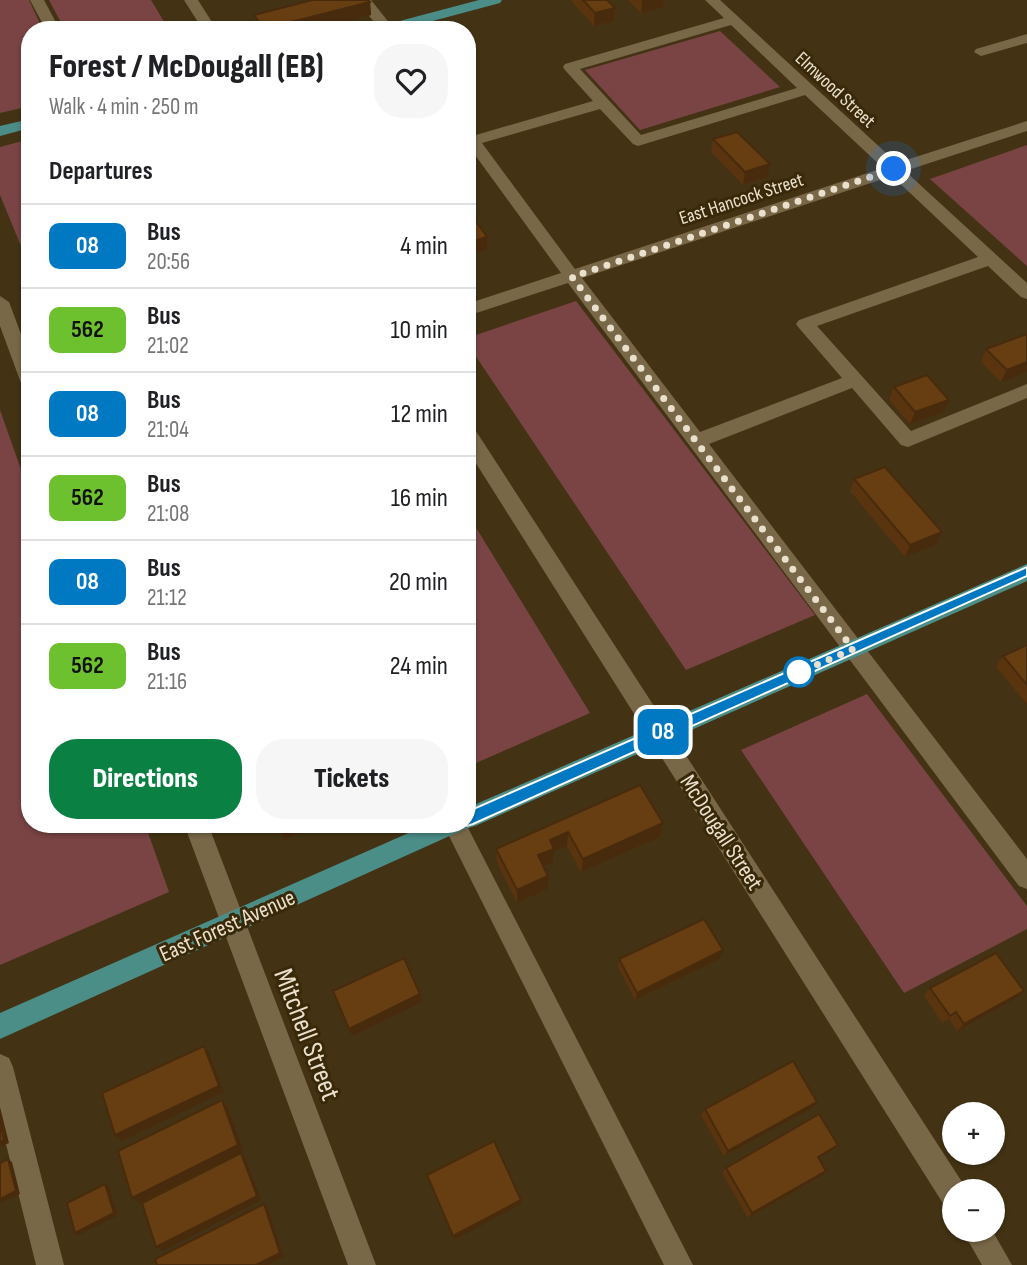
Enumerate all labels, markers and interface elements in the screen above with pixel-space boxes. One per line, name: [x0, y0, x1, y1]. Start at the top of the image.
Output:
button: heart: [374, 44, 448, 118]
text: Forest / McDougall (EB): [49, 47, 324, 87]
street label: Elmwood Street: [790, 47, 880, 133]
text: Walk · 4 min · 250 m: [49, 93, 199, 121]
your location: [876, 151, 911, 186]
text: Departures: [49, 156, 153, 187]
street label: East Hancock Street: [677, 169, 807, 230]
text: Bus: [147, 217, 181, 248]
text: 08: [76, 231, 99, 260]
text: 4 min: [400, 231, 448, 262]
text: 20:56: [147, 248, 190, 276]
text: Bus: [147, 301, 181, 332]
text: 562: [71, 315, 104, 344]
text: 10 min: [391, 315, 448, 346]
text: 21:02: [147, 332, 189, 360]
text: Bus: [147, 385, 181, 416]
text: 08: [76, 399, 99, 428]
text: 12 min: [391, 399, 448, 430]
text: 21:04: [147, 416, 189, 444]
text: Bus: [147, 469, 181, 500]
text: 562: [71, 483, 104, 512]
text: 16 min: [391, 483, 448, 514]
text: 21:08: [147, 500, 189, 528]
text: Bus: [147, 553, 181, 584]
text: 08: [76, 567, 99, 596]
text: 20 min: [389, 567, 448, 598]
text: 21:12: [147, 584, 187, 612]
text: Bus: [147, 637, 181, 668]
text: 562: [71, 651, 104, 680]
text: 24 min: [390, 651, 448, 682]
unlabelled marker: [784, 657, 814, 687]
text: 21:16: [147, 668, 187, 696]
line badge: 08: [632, 709, 694, 755]
text: 08: [652, 717, 674, 746]
button: Directions: [49, 739, 242, 819]
button: Tickets: [256, 739, 448, 819]
street label: McDougall Street: [674, 770, 769, 895]
street label: East Forest Avenue: [155, 884, 300, 968]
street label: Mitchell Street: [266, 964, 347, 1105]
map controls: [942, 1102, 1005, 1242]
button: +: [942, 1102, 1005, 1165]
button: −: [942, 1179, 1005, 1242]

